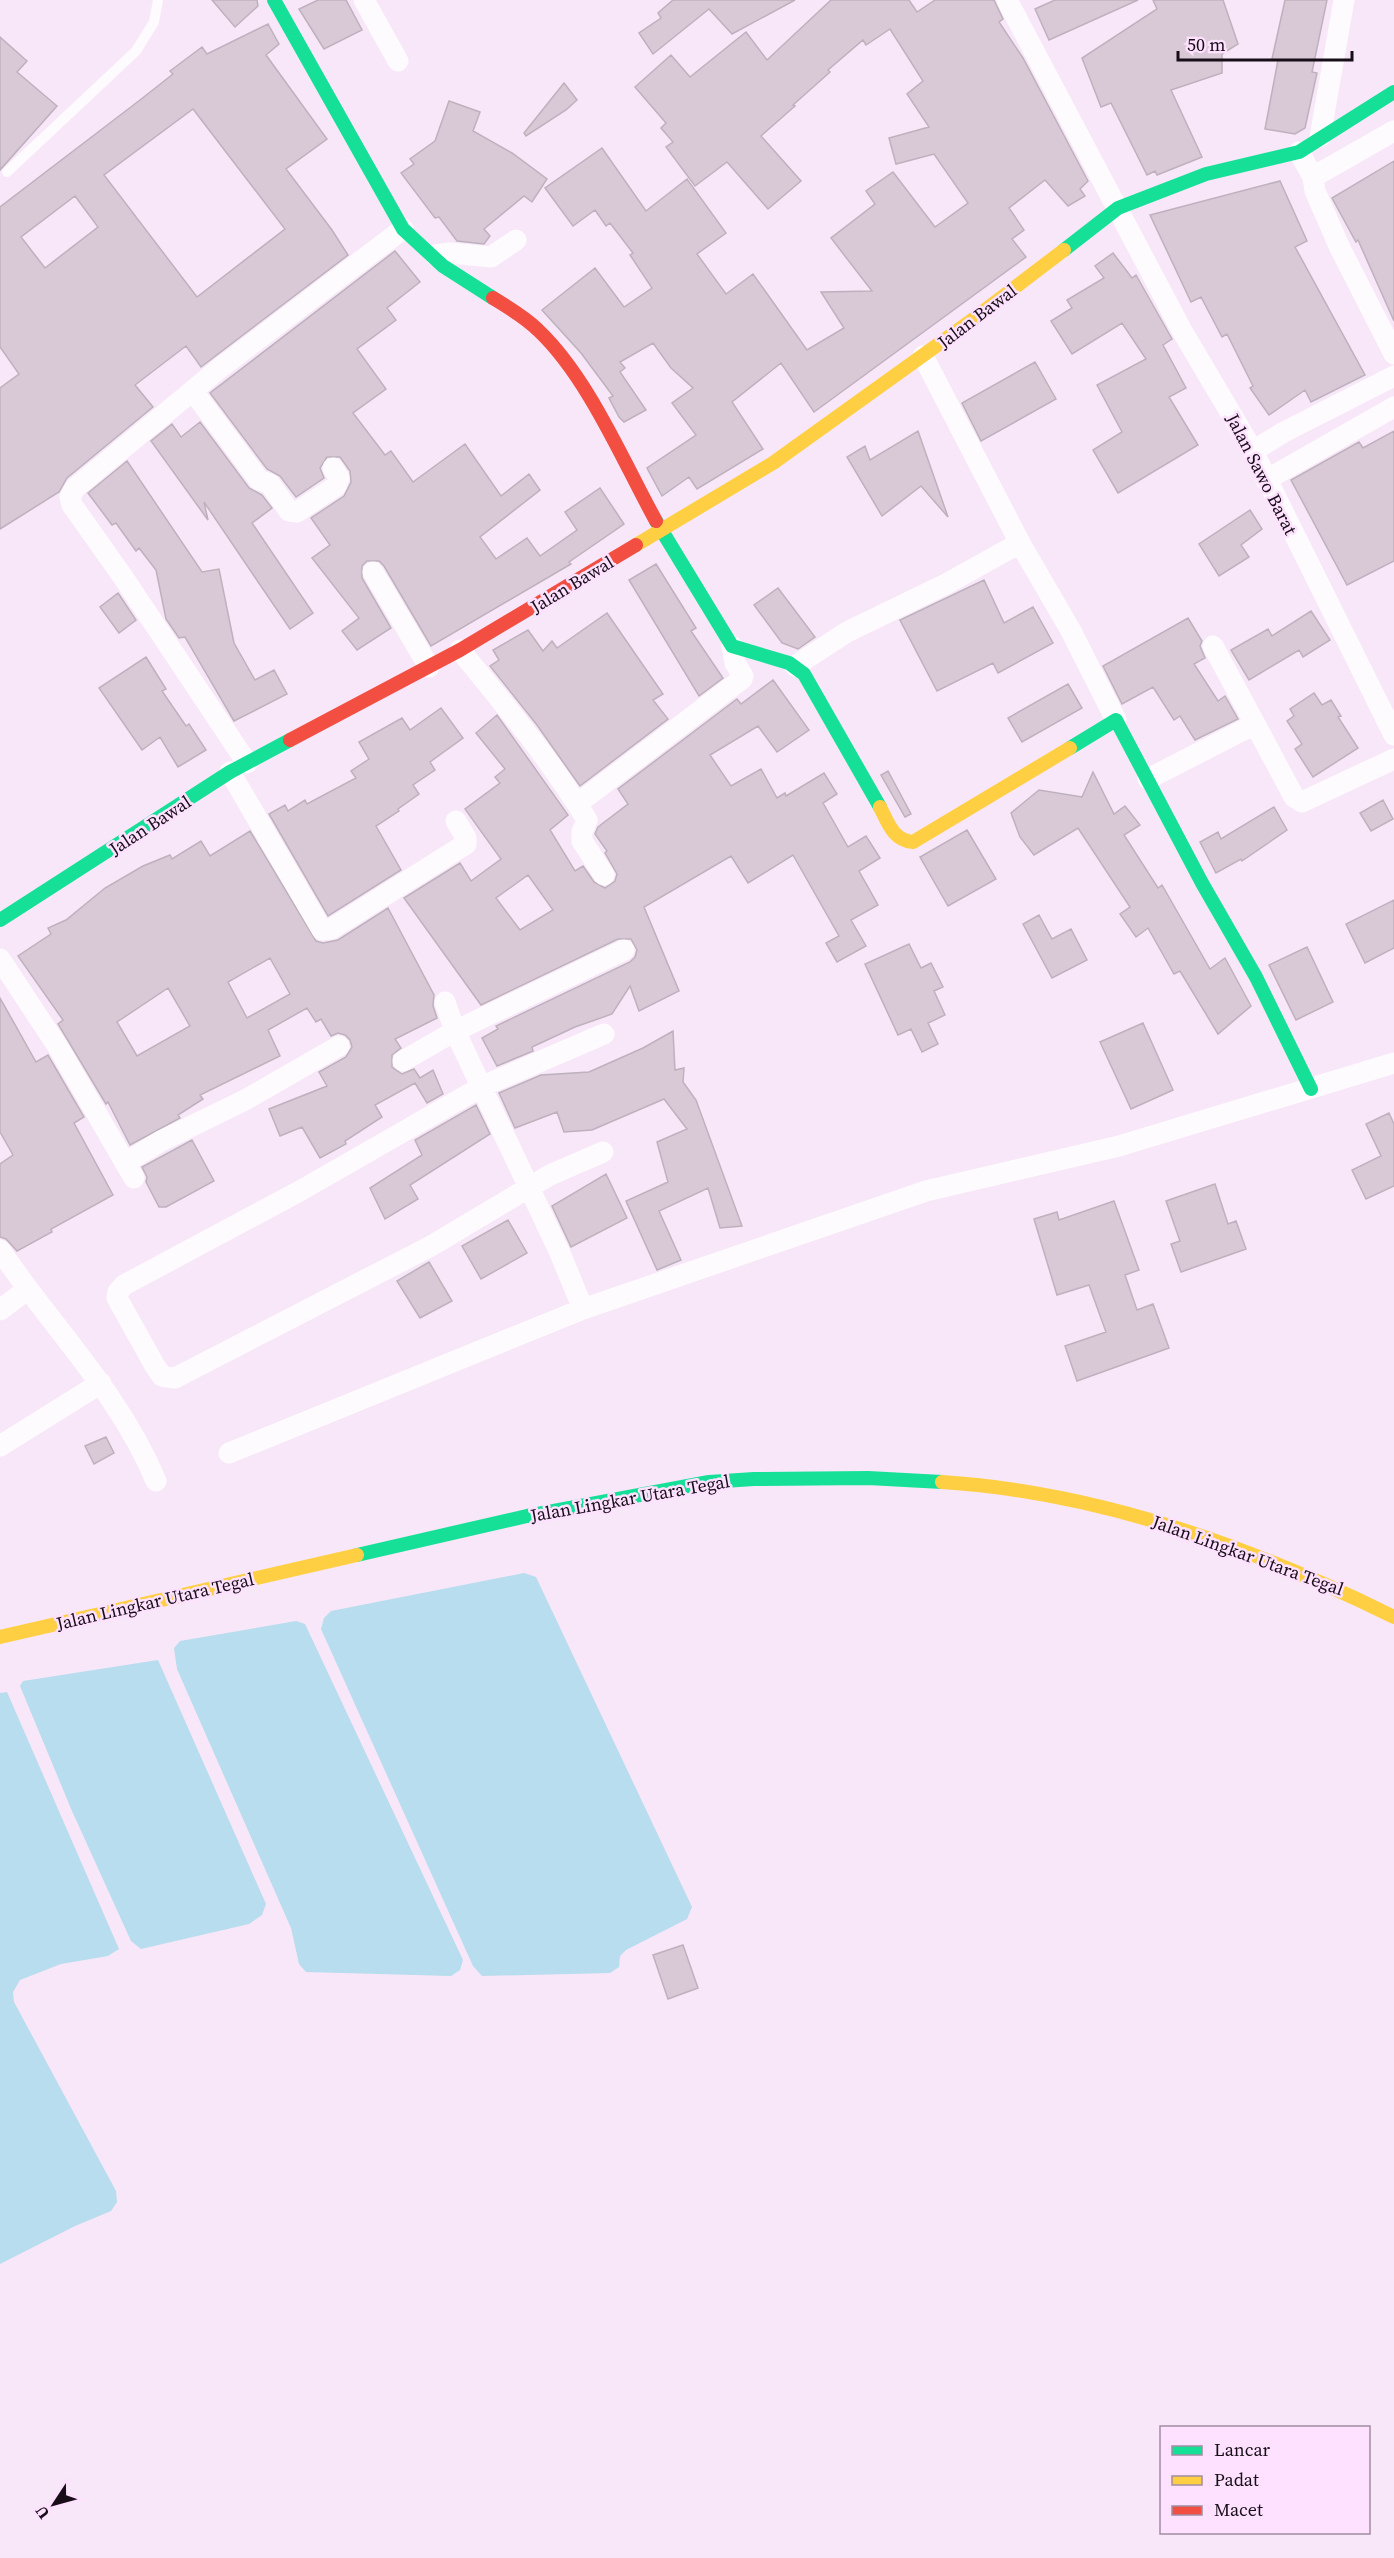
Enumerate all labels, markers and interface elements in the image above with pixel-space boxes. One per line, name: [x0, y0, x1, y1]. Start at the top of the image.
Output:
scale bar: [1178, 24, 1352, 62]
text: 50 m: [1187, 32, 1225, 57]
street label: Jalan Bawal: [932, 278, 1022, 355]
street label: Jalan Sawo Barat: [1220, 408, 1303, 539]
street label: Jalan Bawal: [525, 549, 618, 619]
street label: Jalan Bawal: [103, 789, 196, 861]
street label: Jalan Lingkar Utara Tegal: [527, 1468, 732, 1528]
street label: Jalan Lingkar Utara Tegal: [1148, 1508, 1347, 1601]
street label: Jalan Lingkar Utara Tegal: [53, 1566, 256, 1636]
legend: [1160, 2426, 1370, 2534]
text: Lancar: [1214, 2437, 1271, 2462]
text: Padat: [1214, 2467, 1259, 2492]
north arrow: [24, 2474, 84, 2534]
text: Macet: [1214, 2497, 1263, 2522]
text: U: [29, 2501, 54, 2524]

